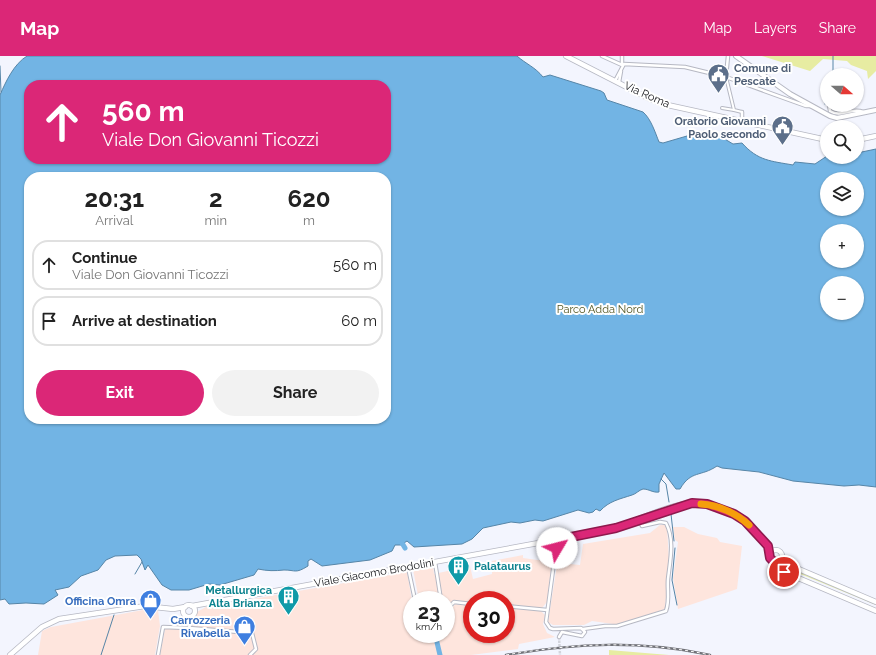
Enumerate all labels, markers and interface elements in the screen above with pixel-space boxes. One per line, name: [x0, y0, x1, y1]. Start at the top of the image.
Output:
text: Map: [20, 17, 59, 39]
text: Map: [704, 20, 732, 36]
text: Layers: [754, 20, 797, 36]
text: Share: [819, 20, 856, 36]
public building icon: Comune di Pescate: [705, 61, 731, 94]
place label: Comune di Pescate: [734, 62, 791, 88]
north arrow: [820, 68, 864, 112]
map controls: [820, 68, 864, 320]
street label: Via Roma: [622, 79, 672, 111]
text: 560 m: [102, 95, 185, 128]
icon: ahead: [36, 96, 88, 148]
public building icon: Oratorio Giovanni Paolo secondo: [769, 114, 795, 147]
place label: Oratorio Giovanni Paolo secondo: [675, 115, 766, 141]
button: search: [820, 120, 864, 164]
text: Viale Don Giovanni Ticozzi: [102, 129, 319, 150]
button: layers: [820, 172, 864, 216]
text: 20:31: [85, 184, 144, 213]
text: 2: [209, 184, 223, 213]
text: 620: [288, 184, 330, 213]
text: Arrival: [95, 213, 133, 228]
text: min: [205, 213, 227, 228]
text: m: [303, 213, 315, 228]
button: +: [820, 224, 864, 268]
text: Continue: [72, 249, 137, 267]
icon: ahead: [38, 254, 60, 276]
text: 560 m: [333, 256, 377, 274]
text: Viale Don Giovanni Ticozzi: [72, 267, 229, 282]
button: −: [820, 276, 864, 320]
park label: Parco Adda Nord: [557, 303, 644, 316]
icon: arrive: [38, 310, 60, 332]
text: Arrive at destination: [72, 312, 217, 330]
text: 60 m: [341, 312, 377, 330]
button: Exit: [36, 370, 204, 416]
button: Share: [212, 370, 379, 416]
position arrow: [536, 527, 578, 569]
building icon: Palataurus: [445, 553, 471, 586]
pin: [767, 555, 801, 589]
street label: Viale Giacomo Brodolini: [313, 556, 435, 590]
place label: Palataurus: [474, 560, 531, 573]
icon: arrive: [773, 561, 795, 583]
building icon: Metallurgica Alta Brianza: [275, 583, 301, 616]
place label: Metallurgica Alta Brianza: [205, 584, 272, 610]
shop icon: Officina Omra: [138, 588, 164, 621]
speed limit sign: 30: [463, 591, 515, 643]
place label: Officina Omra: [65, 595, 136, 608]
text: 23: [418, 600, 440, 624]
shop icon: Carrozzeria Rivabella: [232, 613, 258, 646]
place label: Carrozzeria Rivabella: [170, 614, 230, 640]
text: km/h: [416, 621, 442, 632]

